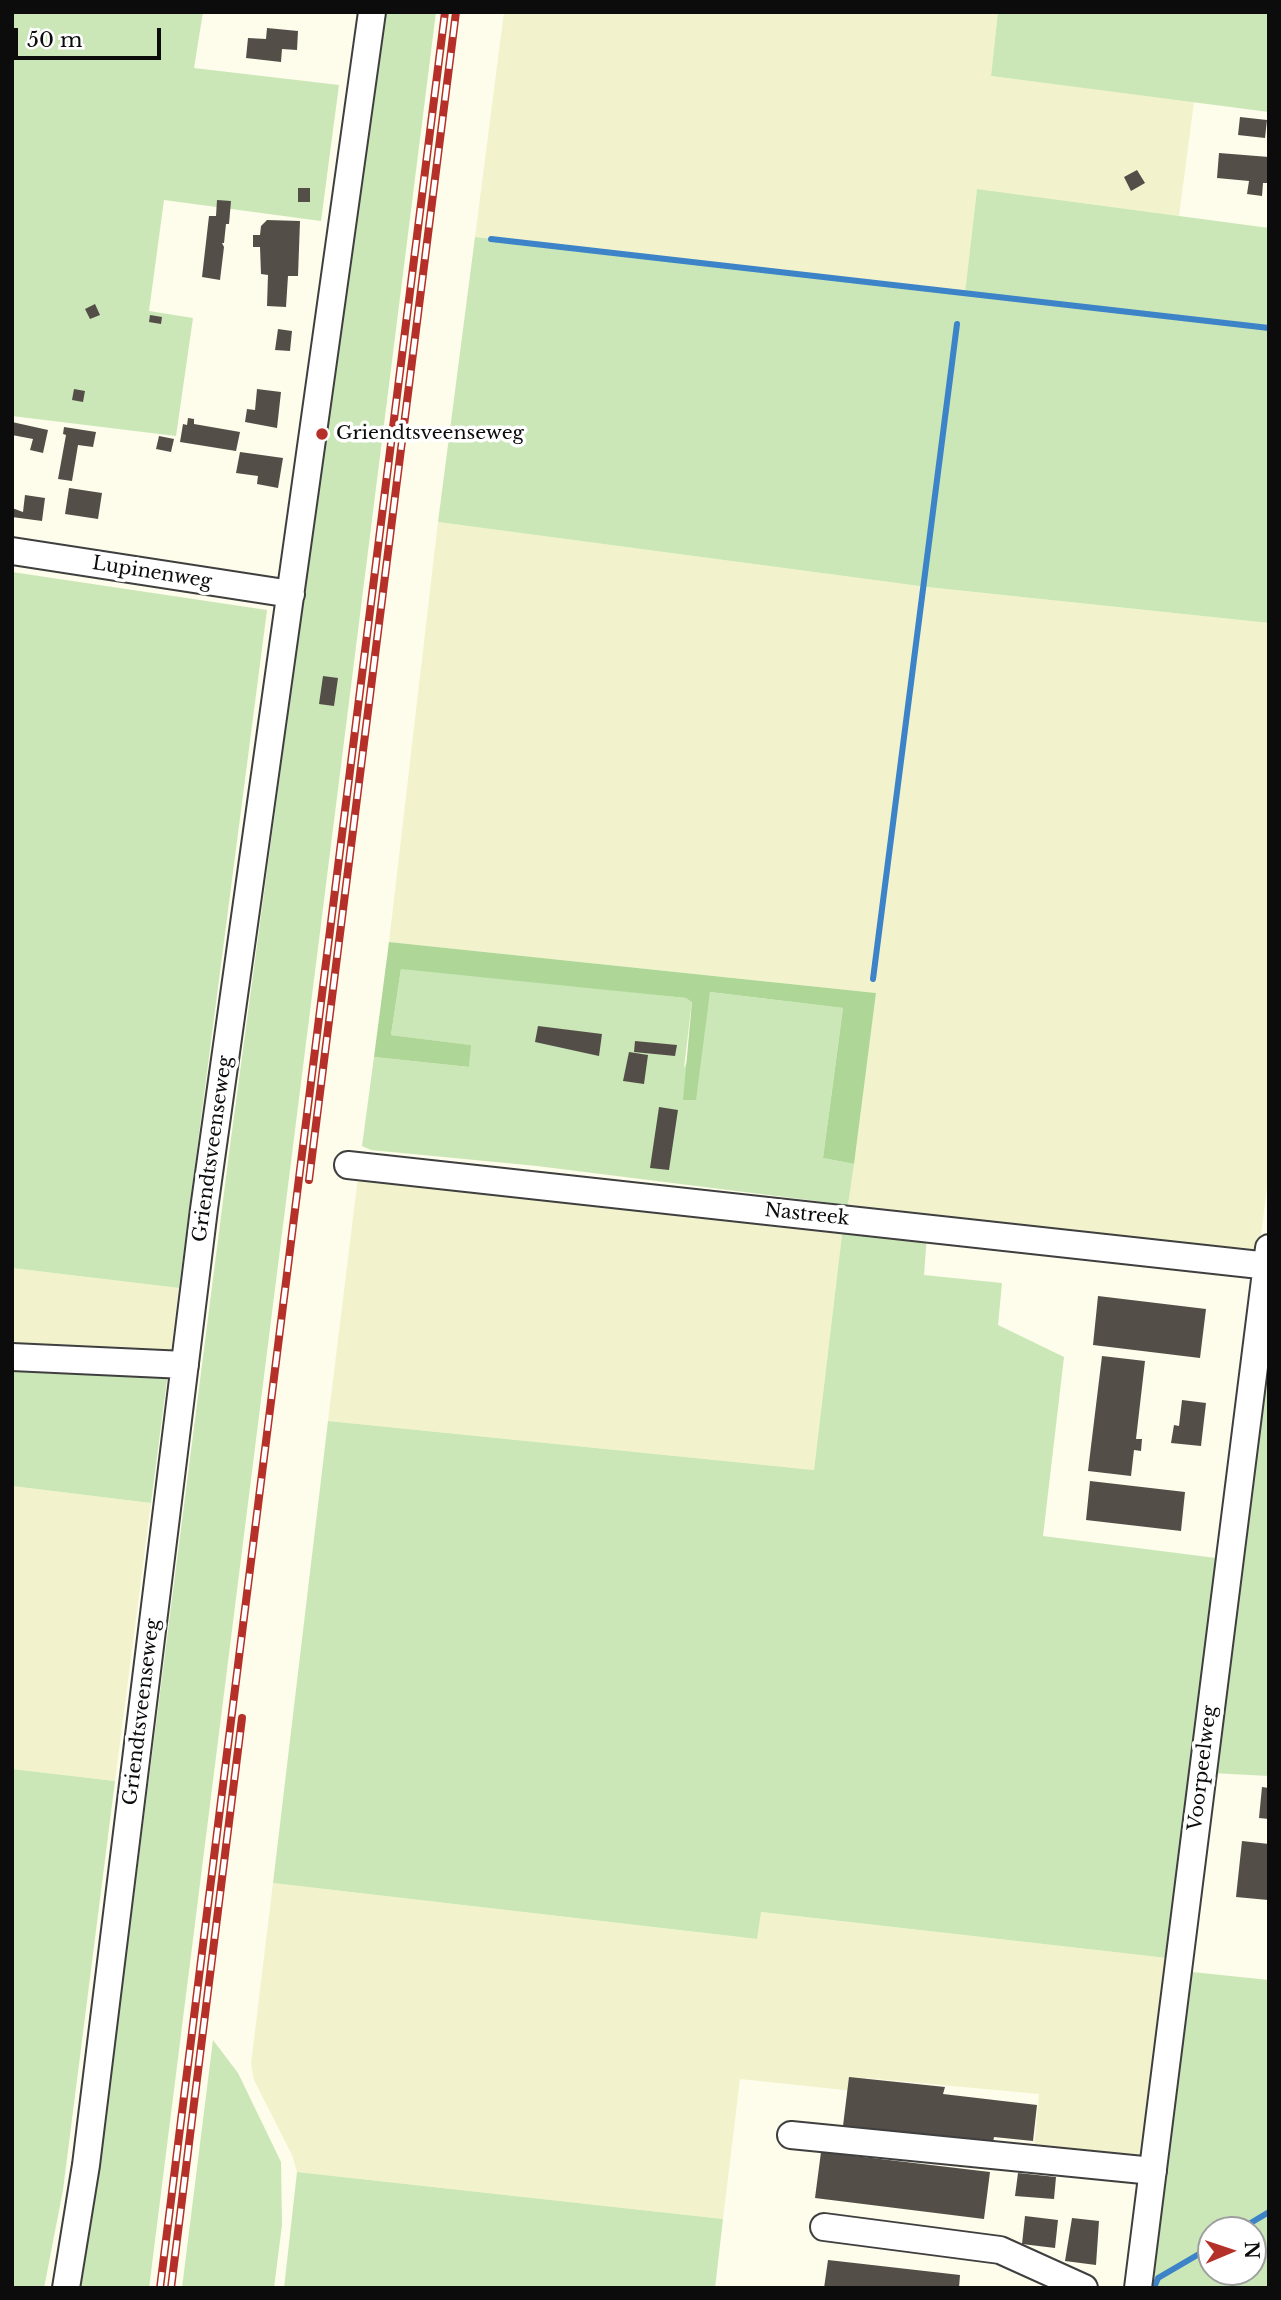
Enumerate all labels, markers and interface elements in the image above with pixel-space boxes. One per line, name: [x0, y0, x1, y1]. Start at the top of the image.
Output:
scale bar: [18, 14, 164, 58]
text: 50 m: [27, 27, 82, 53]
place label: Griendtsveenseweg: [336, 423, 524, 445]
marker: Griendtsveenseweg: [314, 426, 330, 442]
street label: Lupinenweg: [91, 552, 213, 594]
street label: Griendtsveenseweg: [189, 1054, 237, 1244]
street label: Nastreek: [763, 1199, 851, 1231]
street label: Griendtsveenseweg: [119, 1617, 165, 1807]
street label: Voorpeelweg: [1184, 1704, 1222, 1832]
north arrow: [1197, 2216, 1267, 2286]
text: N: [1240, 2241, 1263, 2260]

